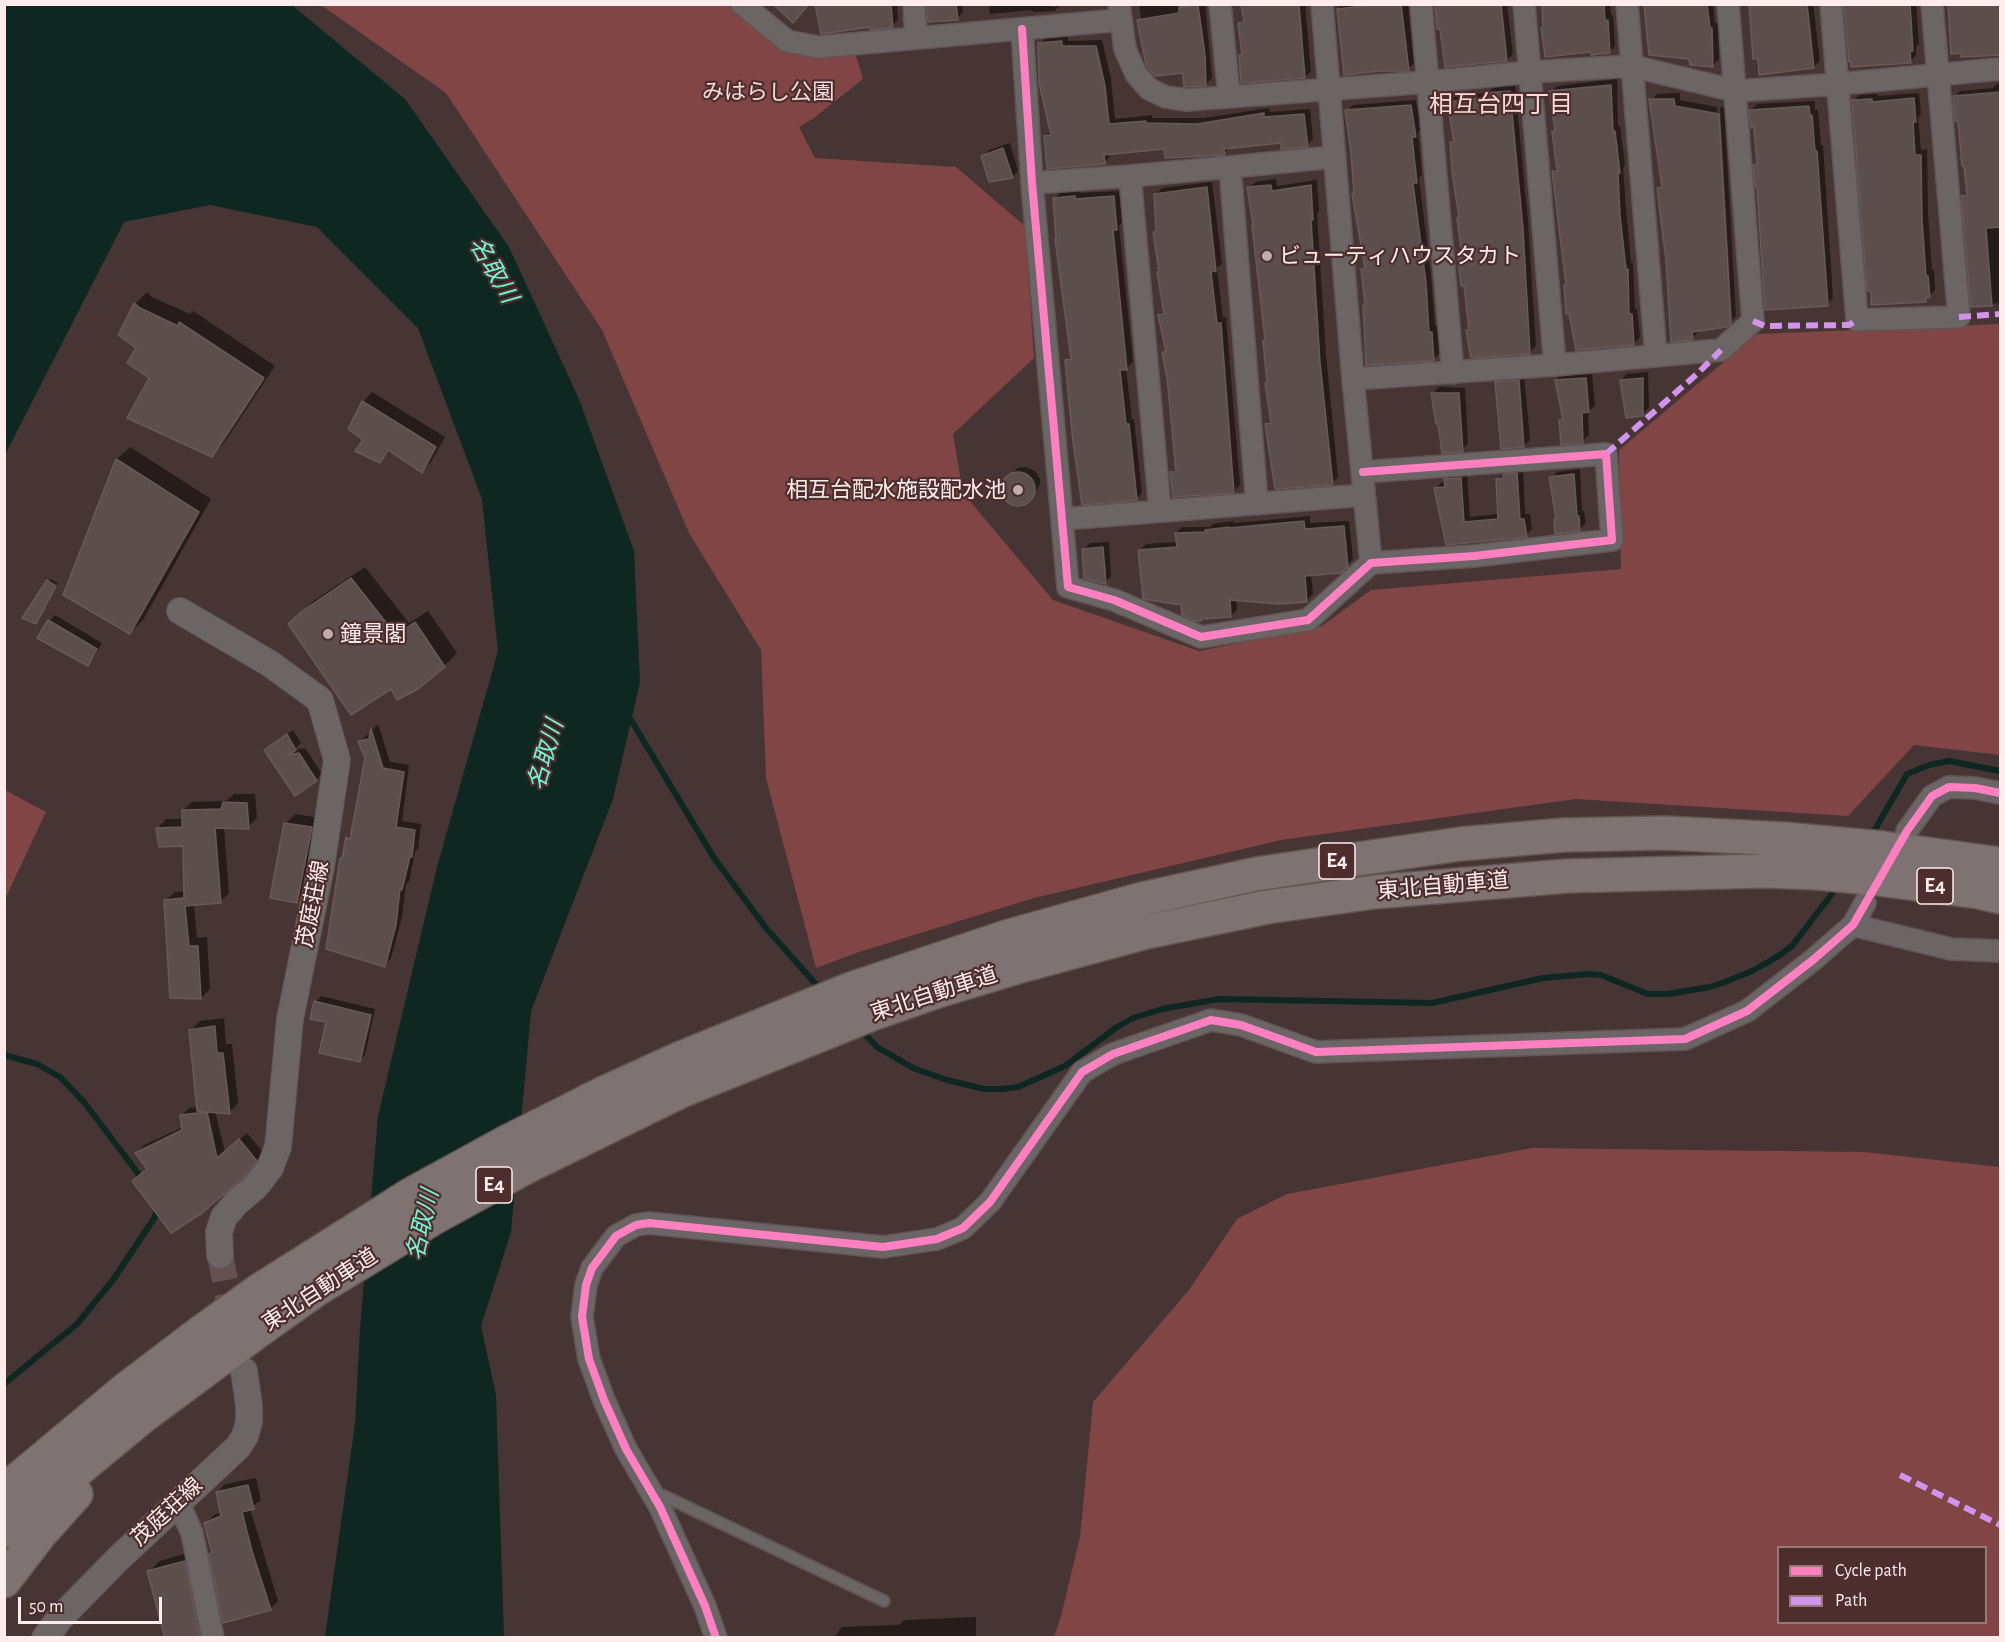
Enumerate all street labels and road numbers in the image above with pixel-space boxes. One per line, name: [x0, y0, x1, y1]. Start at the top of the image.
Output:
road number: E4: [1319, 843, 1355, 879]
street label: 茂庭荘線: [292, 858, 334, 950]
street label: 東北自動車道: [1376, 867, 1510, 905]
road number: E4: [1917, 868, 1953, 904]
street label: 東北自動車道: [867, 961, 1001, 1027]
road number: E4: [476, 1167, 512, 1203]
street label: 東北自動車道: [257, 1243, 383, 1337]
street label: 茂庭荘線: [126, 1472, 208, 1552]

